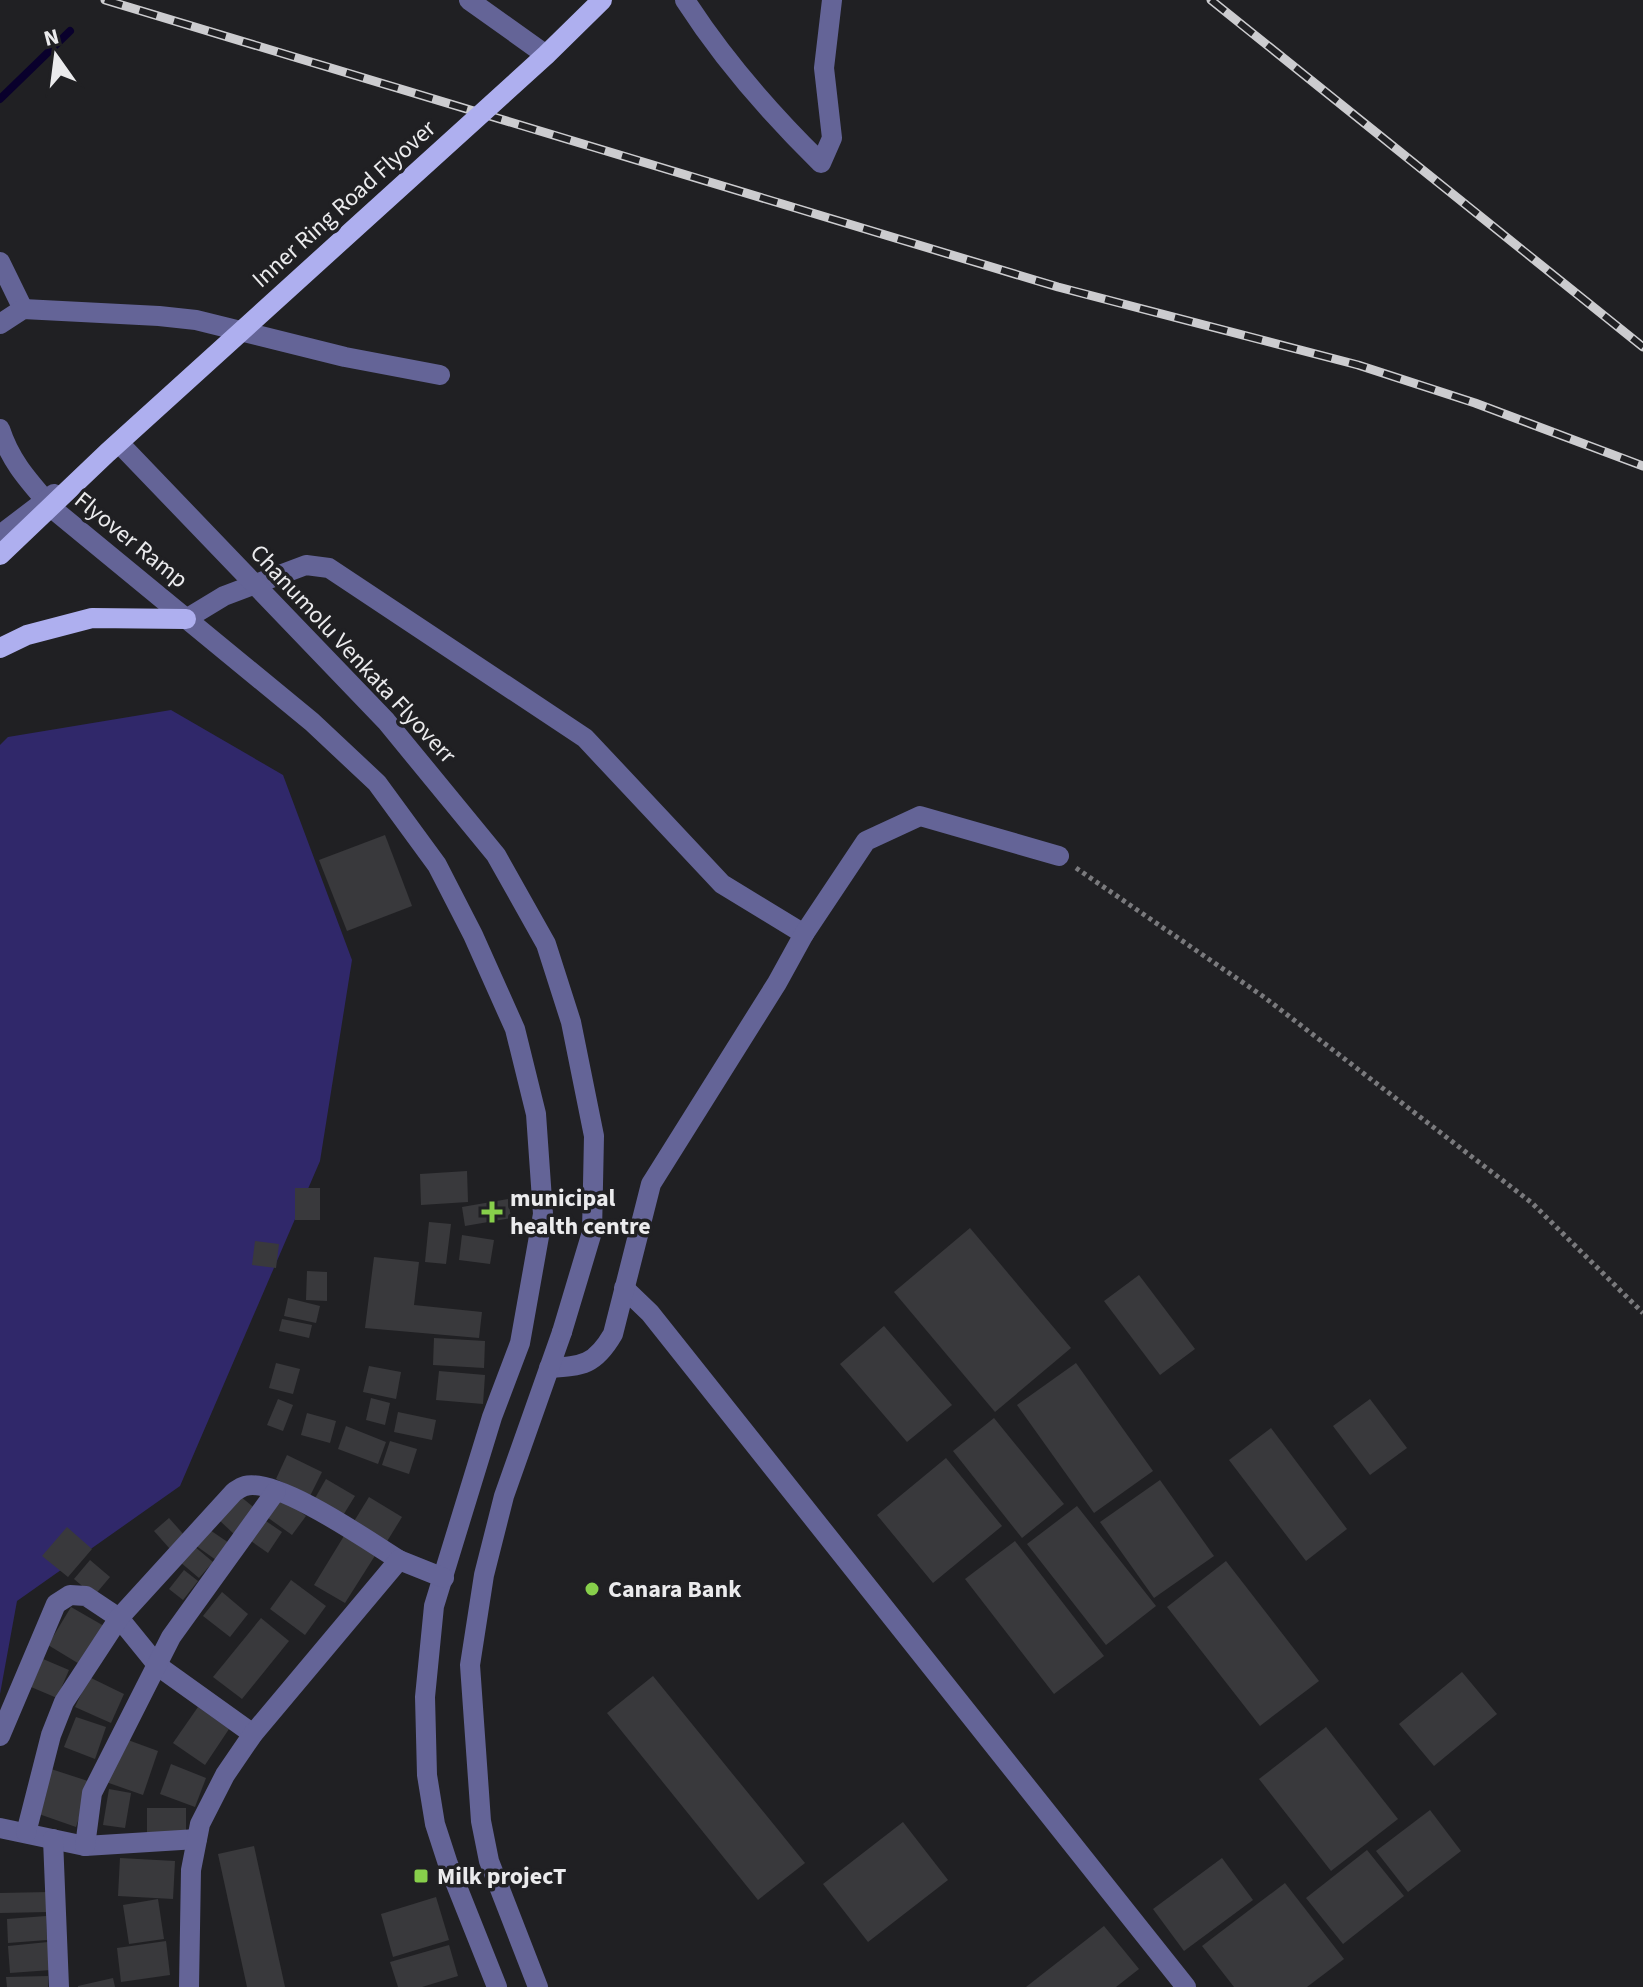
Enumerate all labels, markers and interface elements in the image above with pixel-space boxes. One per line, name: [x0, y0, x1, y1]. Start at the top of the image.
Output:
north arrow: [16, 16, 96, 96]
text: N: [40, 20, 62, 55]
street label: Inner Ring Road Flyover: [244, 111, 444, 296]
street label: Flyover Ramp: [67, 483, 195, 597]
street label: Chanumolu Venkata Flyoverr: [242, 537, 465, 772]
place label: municipal health centre: [510, 1181, 651, 1244]
marker: municipal health centre: [481, 1201, 503, 1223]
place label: Canara Bank: [608, 1572, 742, 1607]
marker: Canara Bank: [583, 1580, 601, 1598]
place label: Milk projecT: [437, 1859, 566, 1894]
marker: Milk projecT: [412, 1867, 430, 1885]

